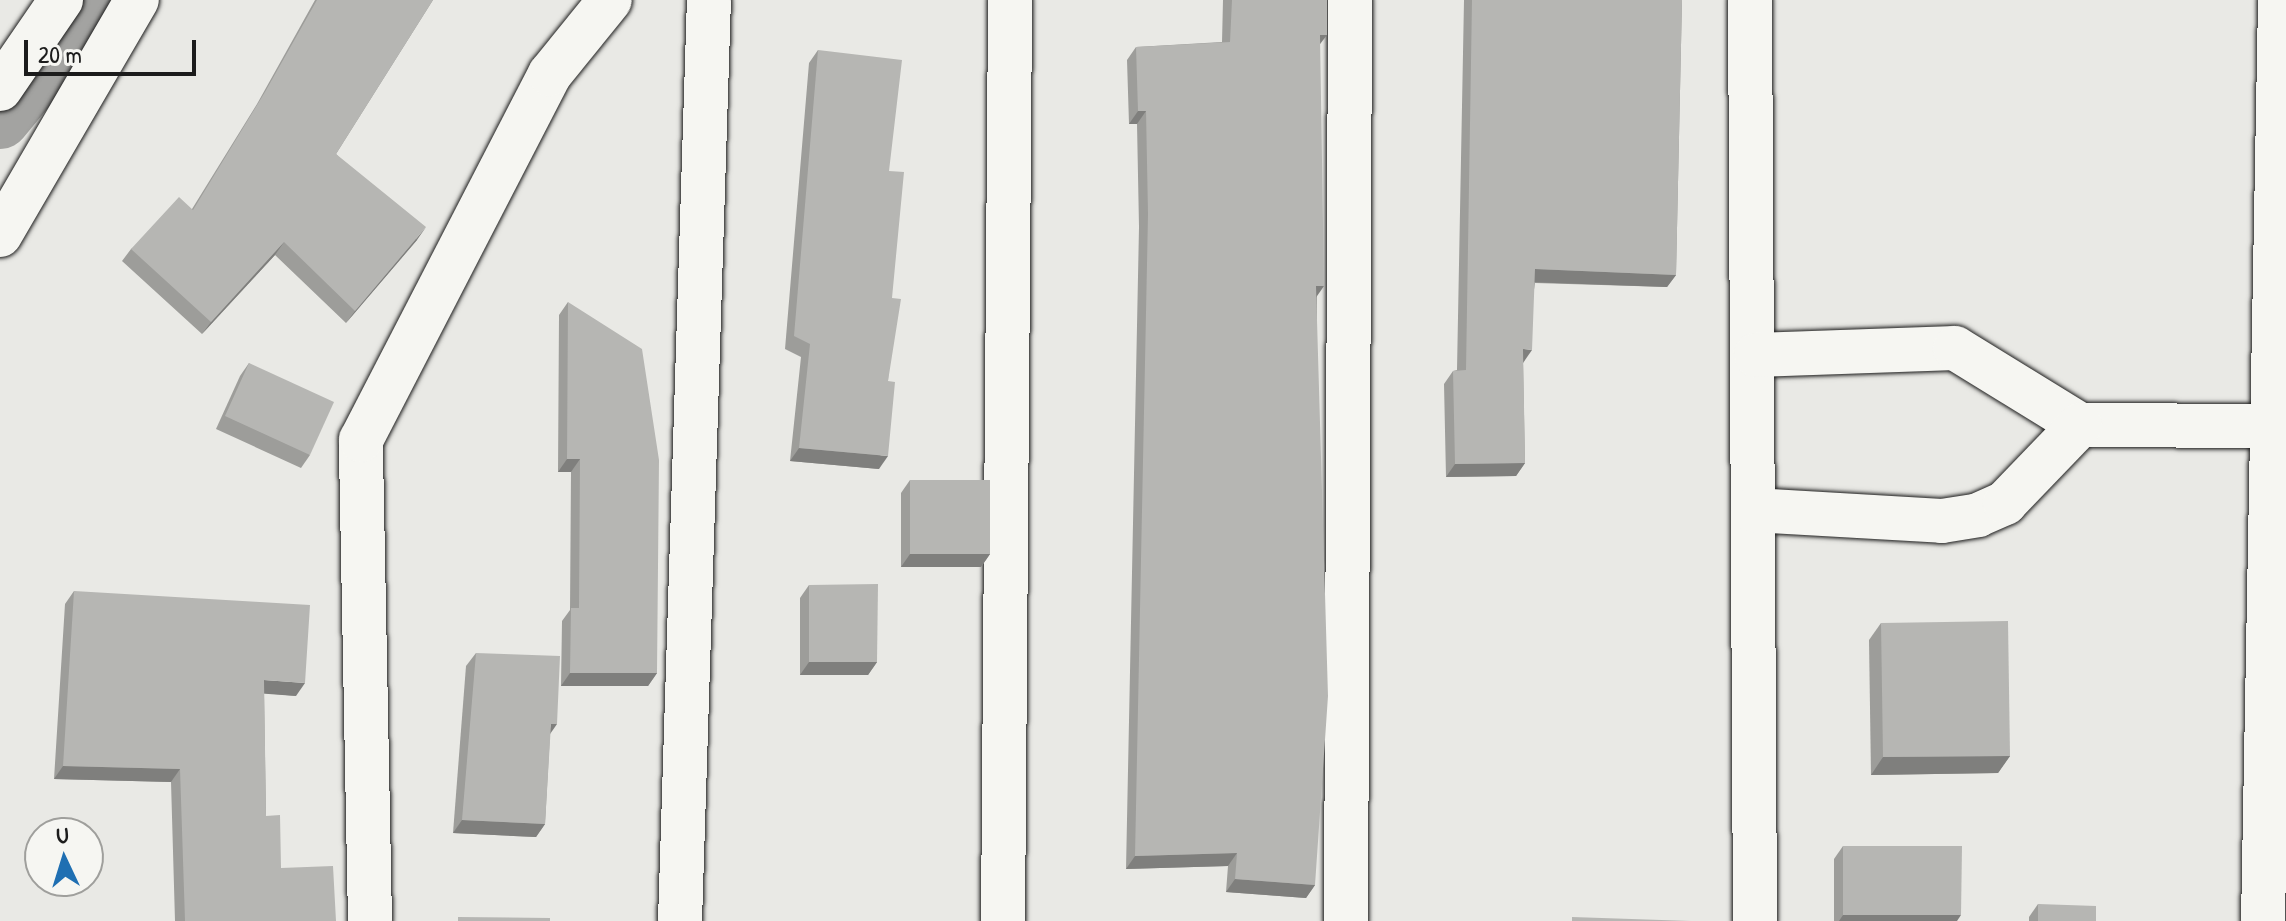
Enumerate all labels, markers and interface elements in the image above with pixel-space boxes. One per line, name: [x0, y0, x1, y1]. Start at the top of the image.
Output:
scale bar: [28, 24, 200, 74]
text: 20 m: [38, 38, 82, 70]
north arrow: [24, 817, 104, 897]
text: U: [55, 820, 70, 850]

